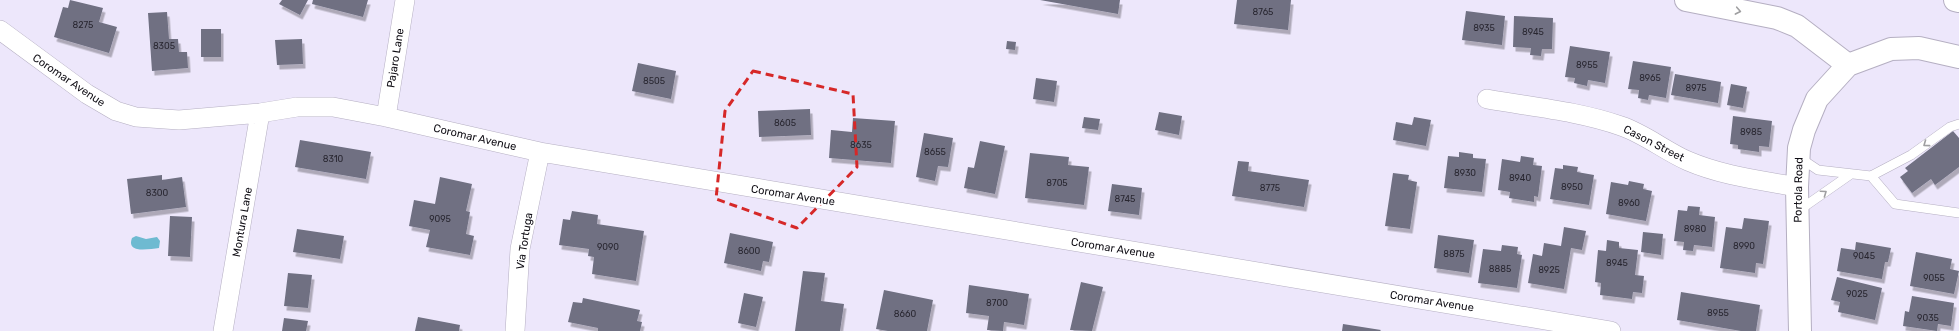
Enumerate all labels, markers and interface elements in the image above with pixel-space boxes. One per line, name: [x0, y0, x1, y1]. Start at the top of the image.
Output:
one-way arrow: [1734, 6, 1741, 14]
house number: 8765: [1253, 7, 1273, 17]
house number: 8275: [73, 20, 93, 30]
house number: 8935: [1473, 23, 1495, 33]
street label: Pajaro Lane: [384, 27, 407, 89]
house number: 8945: [1522, 27, 1544, 37]
house number: 8305: [153, 41, 175, 51]
street label: Coromar Avenue: [30, 51, 107, 109]
house number: 8955: [1576, 60, 1598, 70]
house number: 8965: [1639, 73, 1661, 83]
house number: 8505: [643, 76, 665, 86]
house number: 8975: [1685, 83, 1707, 93]
house number: 8605: [774, 118, 796, 128]
street label: Coromar Avenue: [432, 122, 518, 153]
street label: Cason Street: [1621, 123, 1687, 165]
house number: 8985: [1740, 127, 1762, 137]
one-way arrow: [1923, 139, 1930, 147]
house number: 8635: [850, 140, 872, 150]
house number: 8655: [924, 147, 946, 157]
house number: 8310: [323, 154, 344, 164]
street label: Portola Road: [1791, 157, 1806, 223]
house number: 8930: [1454, 168, 1476, 178]
house number: 8940: [1509, 173, 1531, 183]
house number: 8705: [1046, 178, 1068, 188]
street label: Coromar Avenue: [750, 182, 836, 209]
house number: 8950: [1561, 182, 1583, 192]
house number: 8775: [1260, 183, 1280, 193]
street label: Montura Lane: [230, 186, 255, 258]
house number: 8300: [146, 188, 169, 198]
one-way arrow: [1820, 191, 1827, 198]
house number: 8745: [1115, 194, 1135, 204]
house number: 8960: [1618, 198, 1640, 208]
street label: Via Tortuga: [514, 212, 535, 271]
house number: 9095: [429, 214, 451, 224]
house number: 8980: [1684, 224, 1707, 234]
street label: Coromar Avenue: [1070, 235, 1156, 262]
house number: 8990: [1733, 241, 1755, 251]
house number: 9090: [597, 242, 619, 252]
house number: 8600: [738, 246, 761, 256]
house number: 8875: [1443, 249, 1465, 259]
house number: 9045: [1853, 251, 1875, 261]
house number: 8945: [1606, 258, 1628, 268]
house number: 8885: [1489, 264, 1511, 274]
house number: 8925: [1538, 265, 1560, 275]
house number: 9055: [1923, 273, 1945, 283]
street label: Coromar Avenue: [1389, 288, 1475, 315]
house number: 9025: [1846, 289, 1868, 299]
house number: 8700: [986, 298, 1008, 308]
house number: 8955: [1707, 308, 1729, 318]
house number: 8660: [894, 309, 916, 319]
house number: 9035: [1917, 313, 1939, 323]

